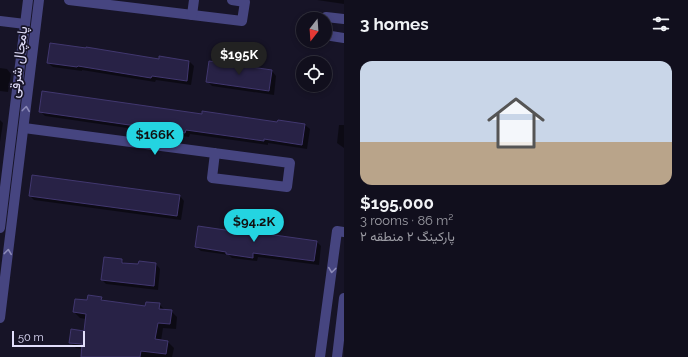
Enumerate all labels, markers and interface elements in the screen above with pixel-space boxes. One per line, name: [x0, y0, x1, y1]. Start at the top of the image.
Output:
north arrow: [296, 12, 332, 48]
map controls: [296, 12, 332, 92]
icon: filters: [650, 13, 672, 35]
text: 3 homes: [360, 14, 429, 34]
street label: پامچال شرقی: [6, 25, 32, 99]
pin: $195K: [211, 42, 267, 76]
text: $195K: [220, 47, 258, 62]
button: locate: [296, 56, 332, 92]
icon: home: [480, 87, 552, 159]
one-way arrow: [21, 106, 30, 112]
pin: $166K: [127, 122, 183, 156]
text: $166K: [135, 127, 175, 142]
text: $195,000: [360, 193, 434, 213]
pin: $94.2K: [221, 209, 287, 243]
text: 3 rooms · 86 m²: [360, 213, 453, 228]
text: $94.2K: [233, 214, 275, 229]
text: پارکینگ ۲ منطقه ۲: [360, 229, 455, 244]
one-way arrow: [3, 249, 12, 255]
one-way arrow: [328, 267, 337, 273]
scale bar: [12, 329, 85, 348]
text: 50 m: [18, 331, 44, 344]

